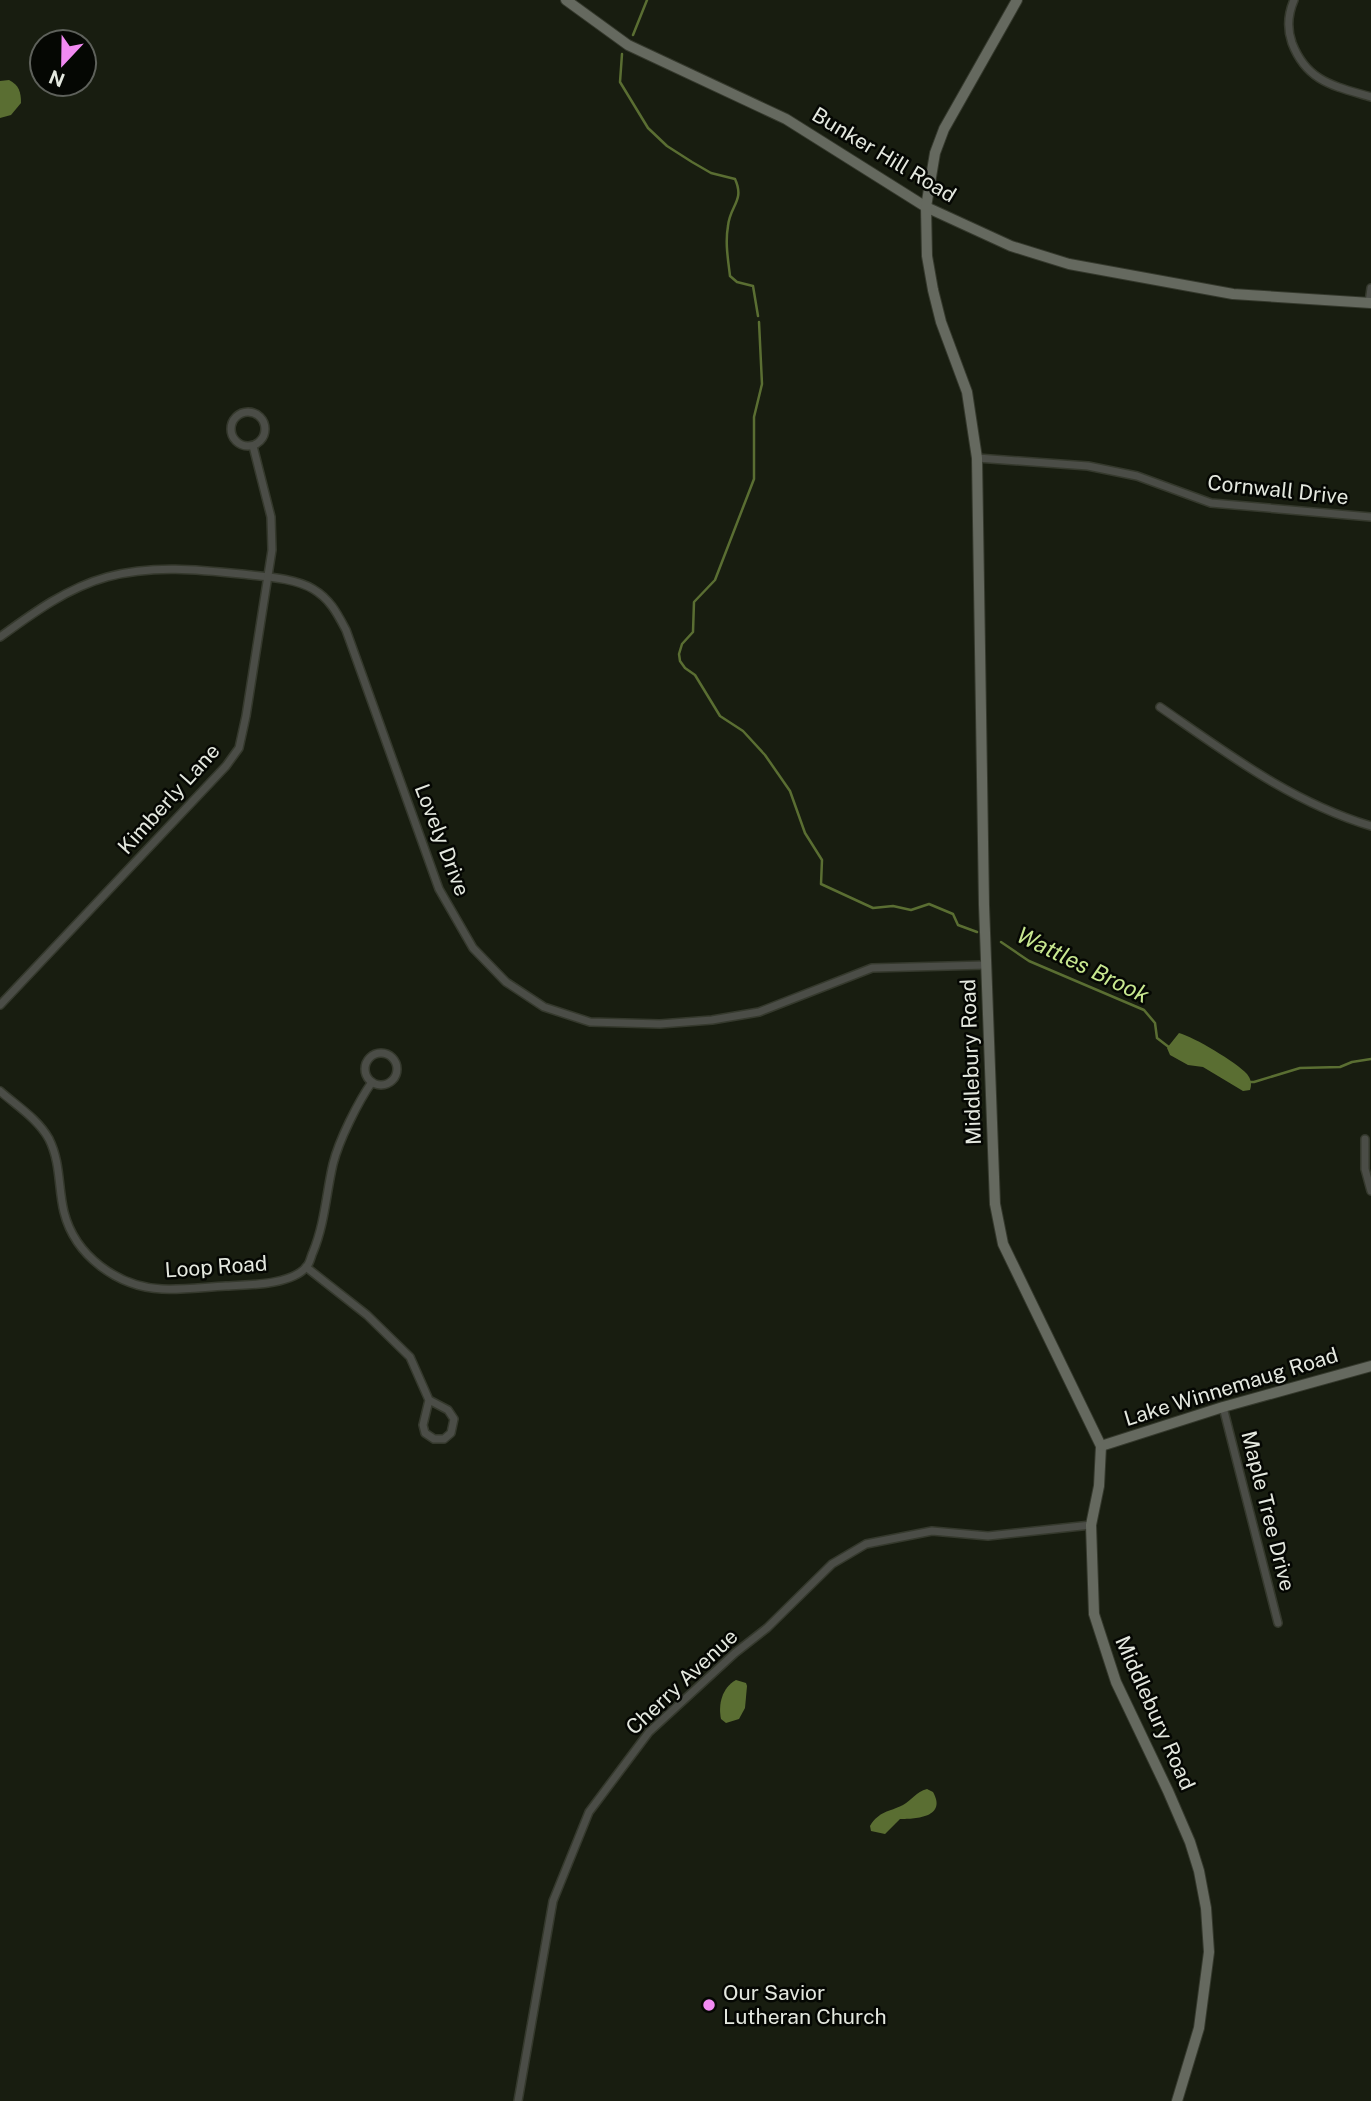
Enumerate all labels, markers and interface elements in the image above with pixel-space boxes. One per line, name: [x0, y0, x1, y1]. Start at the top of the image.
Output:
north arrow: [28, 28, 98, 98]
text: N: [46, 66, 68, 92]
street label: Bunker Hill Road: [808, 102, 961, 207]
street label: Cornwall Drive: [1206, 470, 1350, 509]
street label: Kimberly Lane: [112, 738, 225, 859]
street label: Lovely Drive: [410, 780, 475, 899]
water label: Wattles Brook: [1013, 921, 1154, 1009]
street label: Middlebury Road: [955, 979, 986, 1145]
street label: Loop Road: [164, 1250, 268, 1283]
street label: Lake Winnemaug Road: [1121, 1342, 1341, 1431]
street label: Maple Tree Drive: [1236, 1428, 1300, 1594]
street label: Cherry Avenue: [621, 1624, 743, 1740]
street label: Middlebury Road: [1110, 1632, 1201, 1794]
place label: Our Savior Lutheran Church: [723, 1980, 887, 2029]
marker: Our Savior Lutheran Church: [701, 1997, 717, 2013]

